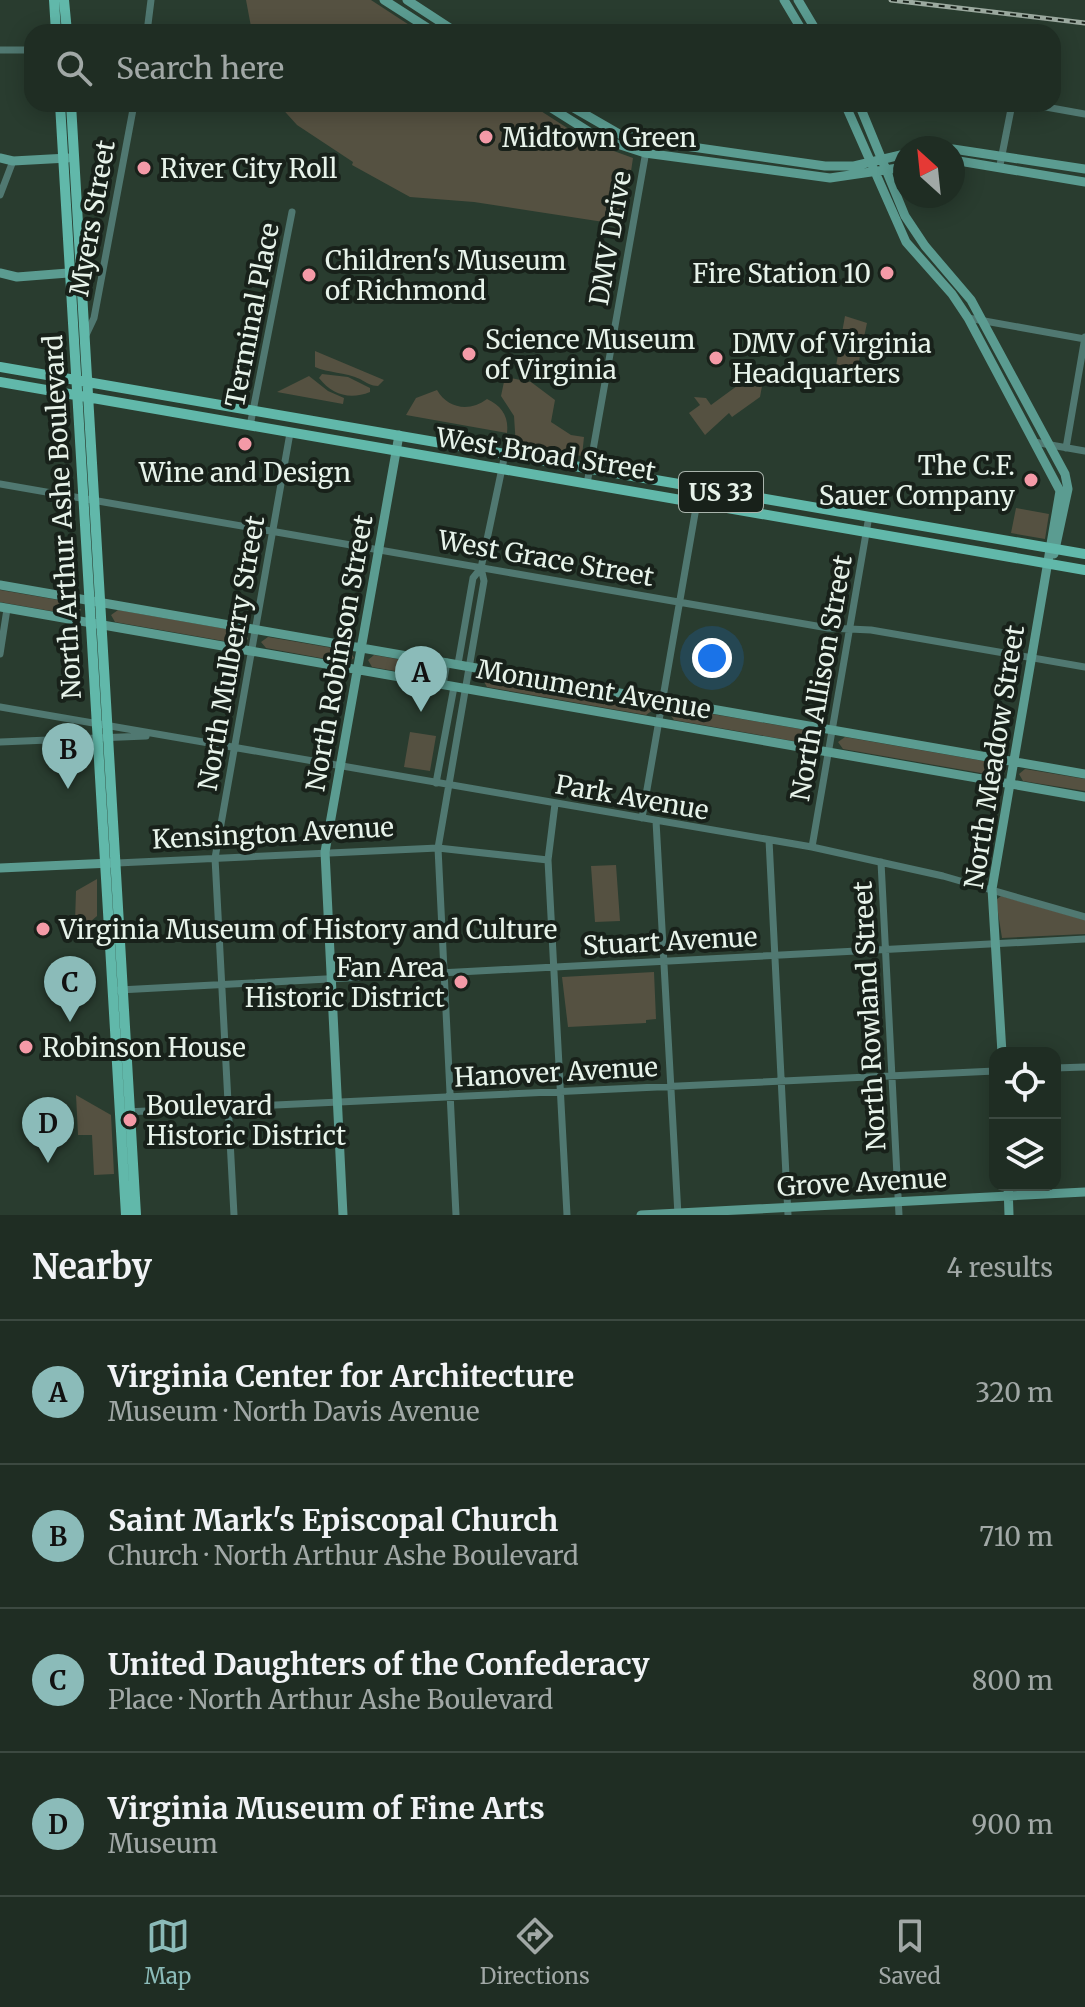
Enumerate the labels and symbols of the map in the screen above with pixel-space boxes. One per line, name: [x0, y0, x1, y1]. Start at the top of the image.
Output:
place label: Midtown Green: [502, 121, 697, 154]
marker: Midtown Green: [477, 128, 495, 146]
north arrow: [893, 136, 965, 208]
street label: Myers Street: [62, 137, 122, 299]
place label: River City Roll: [160, 152, 337, 185]
marker: River City Roll: [135, 159, 153, 177]
street label: DMV Drive: [582, 168, 638, 308]
street label: Terminal Place: [218, 220, 286, 410]
place label: Children's Museum of Richmond: [325, 244, 567, 307]
place label: Fire Station 10: [692, 257, 871, 290]
marker: Fire Station 10: [878, 264, 896, 282]
marker: Children's Museum of Richmond: [300, 266, 318, 284]
place label: Science Museum of Virginia: [485, 323, 696, 386]
place label: DMV of Virginia Headquarters: [732, 327, 932, 390]
street label: North Arthur Ashe Boulevard: [36, 334, 88, 700]
marker: Science Museum of Virginia: [460, 345, 478, 363]
marker: DMV of Virginia Headquarters: [707, 349, 725, 367]
street label: West Broad Street: [433, 420, 658, 488]
marker: Wine and Design: [236, 435, 254, 453]
place label: The C.F. Sauer Company: [819, 449, 1016, 512]
place label: Wine and Design: [138, 456, 351, 489]
marker: The C.F. Sauer Company: [1022, 471, 1040, 489]
road number: US 33: [679, 472, 763, 512]
street label: North Robinson Street: [298, 512, 380, 794]
street label: North Mulberry Street: [191, 513, 271, 793]
street label: West Grace Street: [435, 523, 656, 593]
street label: North Allison Street: [783, 553, 859, 803]
street label: North Meadow Street: [957, 623, 1031, 891]
your location: [692, 638, 732, 678]
pin: A: [395, 646, 447, 712]
street label: Monument Avenue: [474, 652, 714, 726]
pin: B: [42, 723, 94, 789]
street label: Park Avenue: [553, 767, 711, 827]
street label: Kensington Avenue: [151, 810, 395, 856]
street label: North Rowland Street: [845, 880, 893, 1152]
place label: Virginia Museum of History and Culture: [58, 913, 557, 946]
marker: Virginia Museum of History and Culture: [34, 920, 52, 938]
street label: Stuart Avenue: [582, 920, 758, 962]
place label: Fan Area Historic District: [245, 951, 445, 1014]
pin: C: [44, 956, 96, 1022]
marker: Fan Area Historic District: [452, 973, 470, 991]
place label: Robinson House: [42, 1031, 246, 1064]
marker: Robinson House: [17, 1038, 35, 1056]
street label: Hanover Avenue: [453, 1050, 659, 1094]
place label: Boulevard Historic District: [146, 1089, 346, 1152]
pin: D: [22, 1097, 74, 1163]
marker: Boulevard Historic District: [121, 1111, 139, 1129]
street label: Grove Avenue: [776, 1161, 948, 1203]

